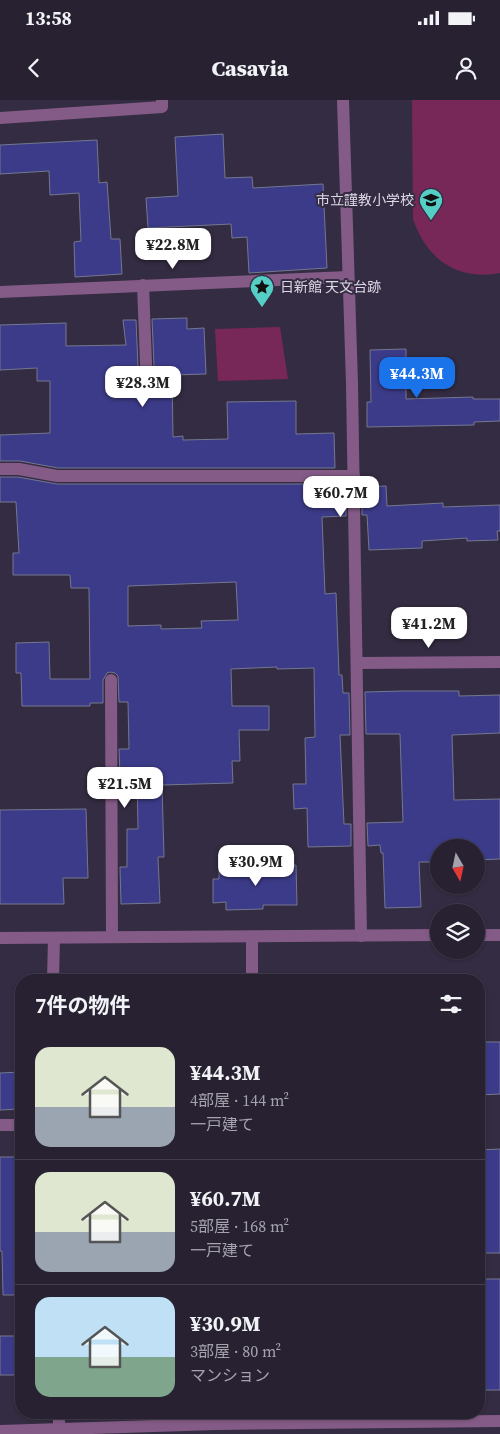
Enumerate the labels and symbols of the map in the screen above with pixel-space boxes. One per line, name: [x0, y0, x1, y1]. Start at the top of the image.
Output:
school or university icon: 市立謹教小学校: [418, 187, 444, 221]
place label: 市立謹教小学校: [316, 190, 414, 210]
pin: ¥22.8M: [132, 228, 214, 270]
place icon: 日新館 天文台跡: [249, 274, 275, 308]
place label: 日新館 天文台跡: [280, 277, 381, 297]
pin: ¥44.3M: [376, 356, 458, 399]
pin: ¥28.3M: [102, 366, 184, 408]
pin: ¥60.7M: [300, 476, 382, 518]
pin: ¥41.2M: [388, 606, 470, 649]
pin: ¥21.5M: [84, 766, 166, 809]
north arrow: [430, 839, 485, 894]
pin: ¥30.9M: [215, 844, 297, 887]

